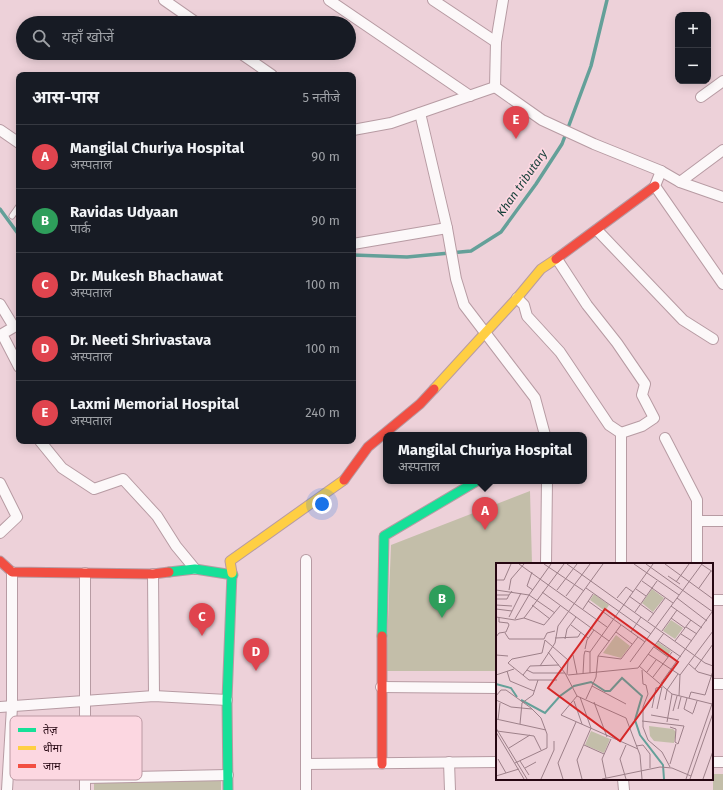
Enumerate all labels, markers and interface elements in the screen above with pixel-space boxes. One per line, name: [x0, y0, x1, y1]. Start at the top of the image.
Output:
map controls: [675, 12, 711, 84]
button: +: [675, 12, 711, 48]
search box: [16, 16, 356, 60]
icon: search: [30, 27, 52, 49]
text: यहाँ खोजें: [62, 28, 114, 46]
button: −: [675, 48, 711, 84]
text: आस-पास: [32, 87, 99, 108]
text: 5 नतीजे: [302, 90, 340, 105]
pin: E: [503, 106, 529, 139]
text: Mangilal Churiya Hospital: [70, 139, 244, 157]
water label: Khan tributary: [494, 146, 551, 219]
text: A: [41, 149, 49, 164]
text: 90 m: [311, 149, 340, 164]
text: अस्पताल: [70, 157, 112, 172]
text: Ravidas Udyaan: [70, 203, 178, 221]
text: B: [41, 213, 49, 228]
text: 90 m: [311, 213, 340, 228]
text: पार्क: [70, 221, 91, 236]
text: Dr. Mukesh Bhachawat: [70, 267, 223, 285]
text: C: [41, 277, 49, 292]
text: 100 m: [305, 277, 340, 292]
text: अस्पताल: [70, 285, 112, 300]
text: Dr. Neeti Shrivastava: [70, 331, 211, 349]
text: D: [41, 341, 49, 356]
text: 100 m: [305, 341, 340, 356]
text: अस्पताल: [70, 349, 112, 364]
text: Laxmi Memorial Hospital: [70, 395, 239, 413]
text: E: [42, 405, 48, 420]
text: 240 m: [305, 405, 340, 420]
text: अस्पताल: [70, 413, 112, 428]
popup: [383, 432, 587, 484]
text: Mangilal Churiya Hospital: [398, 441, 572, 459]
text: अस्पताल: [398, 459, 440, 474]
your location: [312, 494, 332, 514]
pin: A: [472, 497, 498, 530]
inset map: [496, 563, 713, 780]
pin: B: [429, 585, 455, 618]
pin: C: [189, 603, 215, 636]
pin: D: [243, 638, 269, 671]
legend: [10, 716, 142, 780]
text: तेज़: [43, 724, 58, 737]
text: धीमा: [43, 742, 62, 755]
text: जाम: [43, 760, 61, 773]

